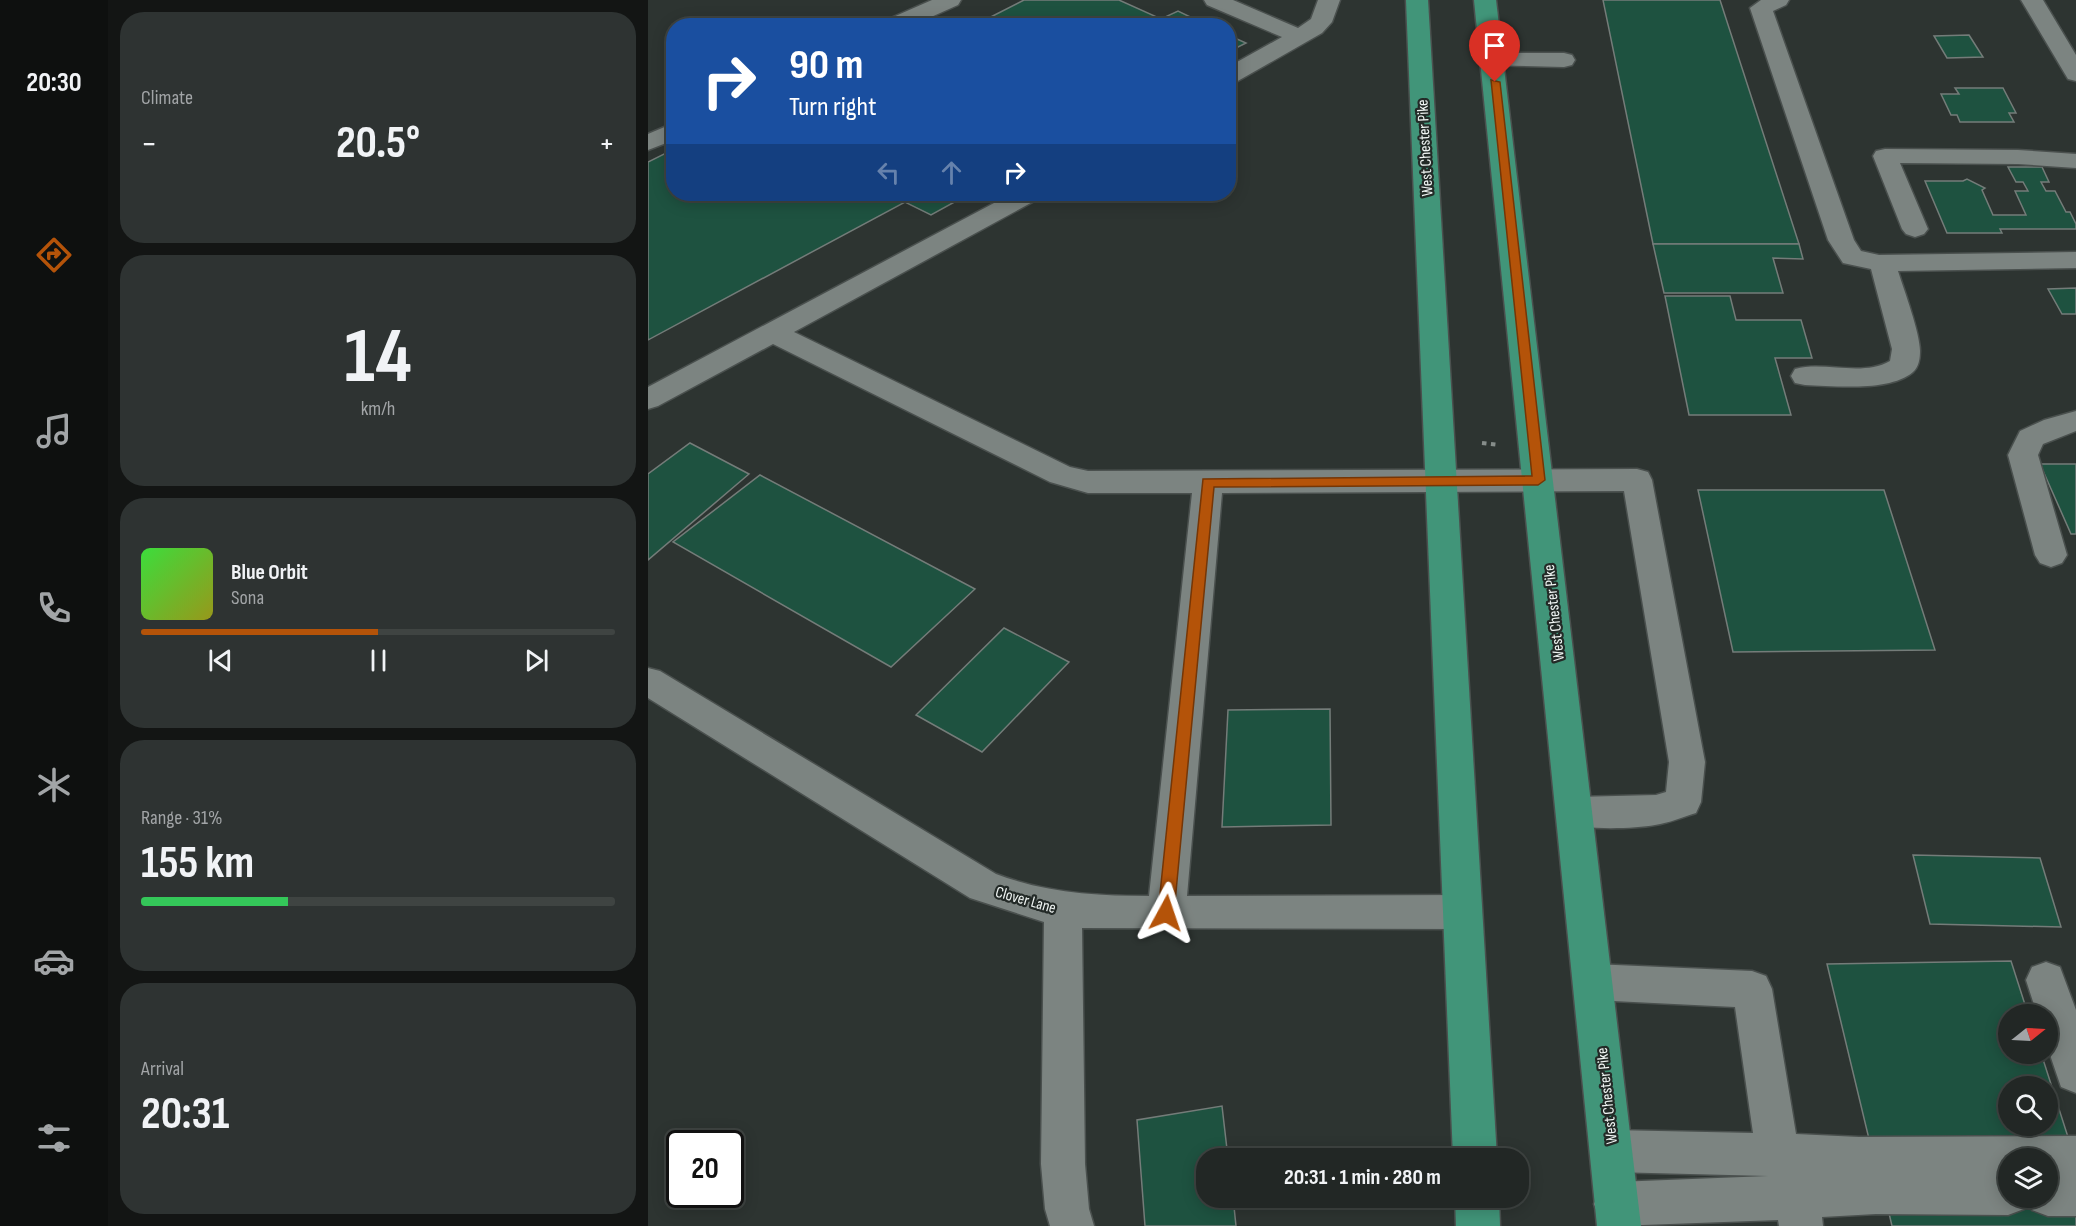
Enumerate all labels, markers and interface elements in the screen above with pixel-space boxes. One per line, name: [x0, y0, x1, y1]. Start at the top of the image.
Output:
pin: [1469, 20, 1520, 82]
icon: arrive: [1478, 29, 1511, 62]
text: 90 m: [789, 40, 863, 91]
icon: right: [690, 42, 768, 120]
text: 20:30: [26, 67, 82, 99]
text: Climate: [141, 86, 193, 110]
text: Turn right: [789, 91, 876, 123]
street label: West Chester Pike: [1413, 99, 1438, 197]
text: 20.5°: [336, 116, 420, 171]
text: −: [141, 124, 157, 164]
text: +: [599, 124, 615, 164]
icon: left: [872, 156, 905, 189]
icon: ahead: [935, 156, 968, 189]
icon: right: [998, 156, 1031, 189]
icon: directions: [33, 234, 75, 276]
text: 14: [344, 311, 412, 404]
text: km/h: [361, 397, 395, 421]
icon: music: [33, 410, 75, 452]
text: Blue Orbit: [231, 559, 308, 586]
street label: West Chester Pike: [1540, 564, 1569, 662]
text: Sona: [231, 586, 264, 610]
icon: phone: [33, 587, 75, 629]
icon: previous: [204, 644, 237, 677]
icon: pause: [362, 644, 395, 677]
icon: next: [520, 644, 553, 677]
icon: climate: [33, 764, 75, 806]
text: Range · 31%: [141, 806, 222, 830]
text: 155 km: [141, 836, 254, 891]
position arrow: [1134, 881, 1198, 945]
street label: Clover Lane: [993, 883, 1058, 918]
icon: car: [33, 940, 75, 982]
north arrow: [1998, 1004, 2058, 1064]
map controls: [1998, 1004, 2058, 1208]
street label: West Chester Pike: [1593, 1047, 1622, 1145]
text: Arrival: [141, 1057, 184, 1081]
button: search: [1998, 1076, 2058, 1136]
text: 20:31: [141, 1087, 229, 1142]
icon: filters: [33, 1117, 75, 1159]
speed limit sign: 20: [666, 1130, 744, 1208]
button: layers: [1998, 1148, 2058, 1208]
text: 20:31 · 1 min · 280 m: [1284, 1164, 1441, 1191]

